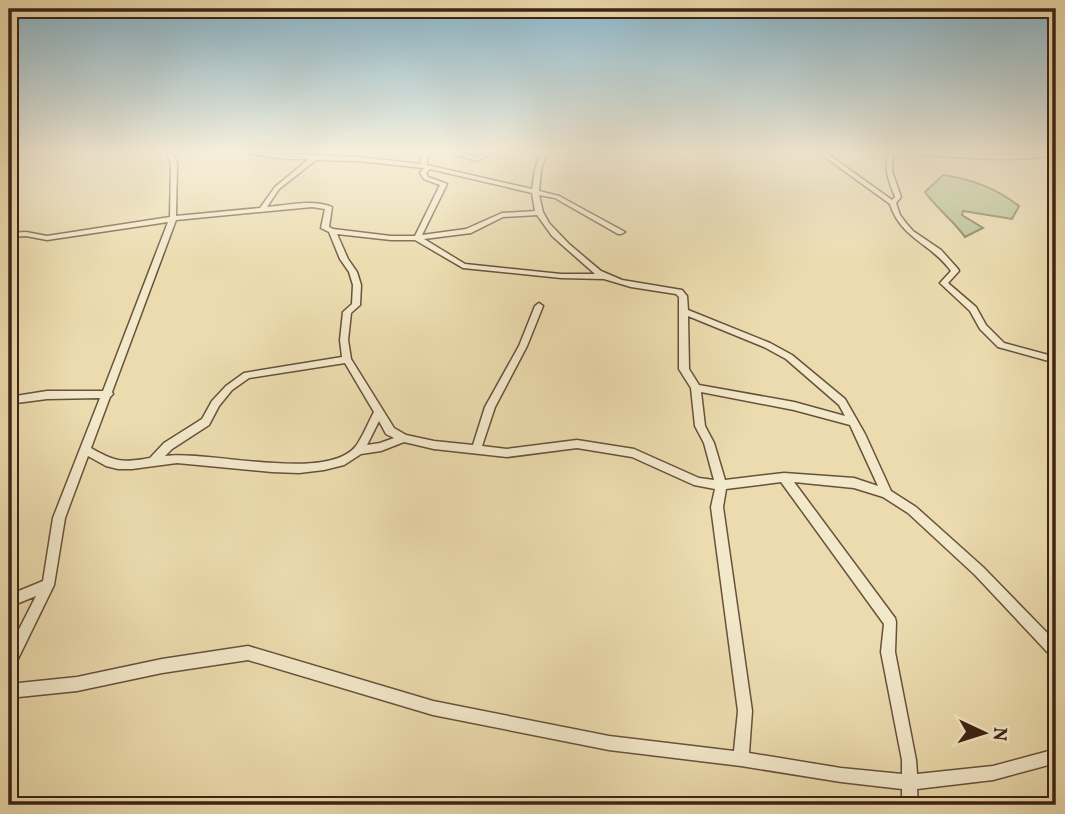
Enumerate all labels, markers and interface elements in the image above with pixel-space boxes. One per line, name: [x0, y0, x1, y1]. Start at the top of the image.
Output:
north arrow: [950, 698, 1020, 768]
text: N: [985, 726, 1012, 742]

